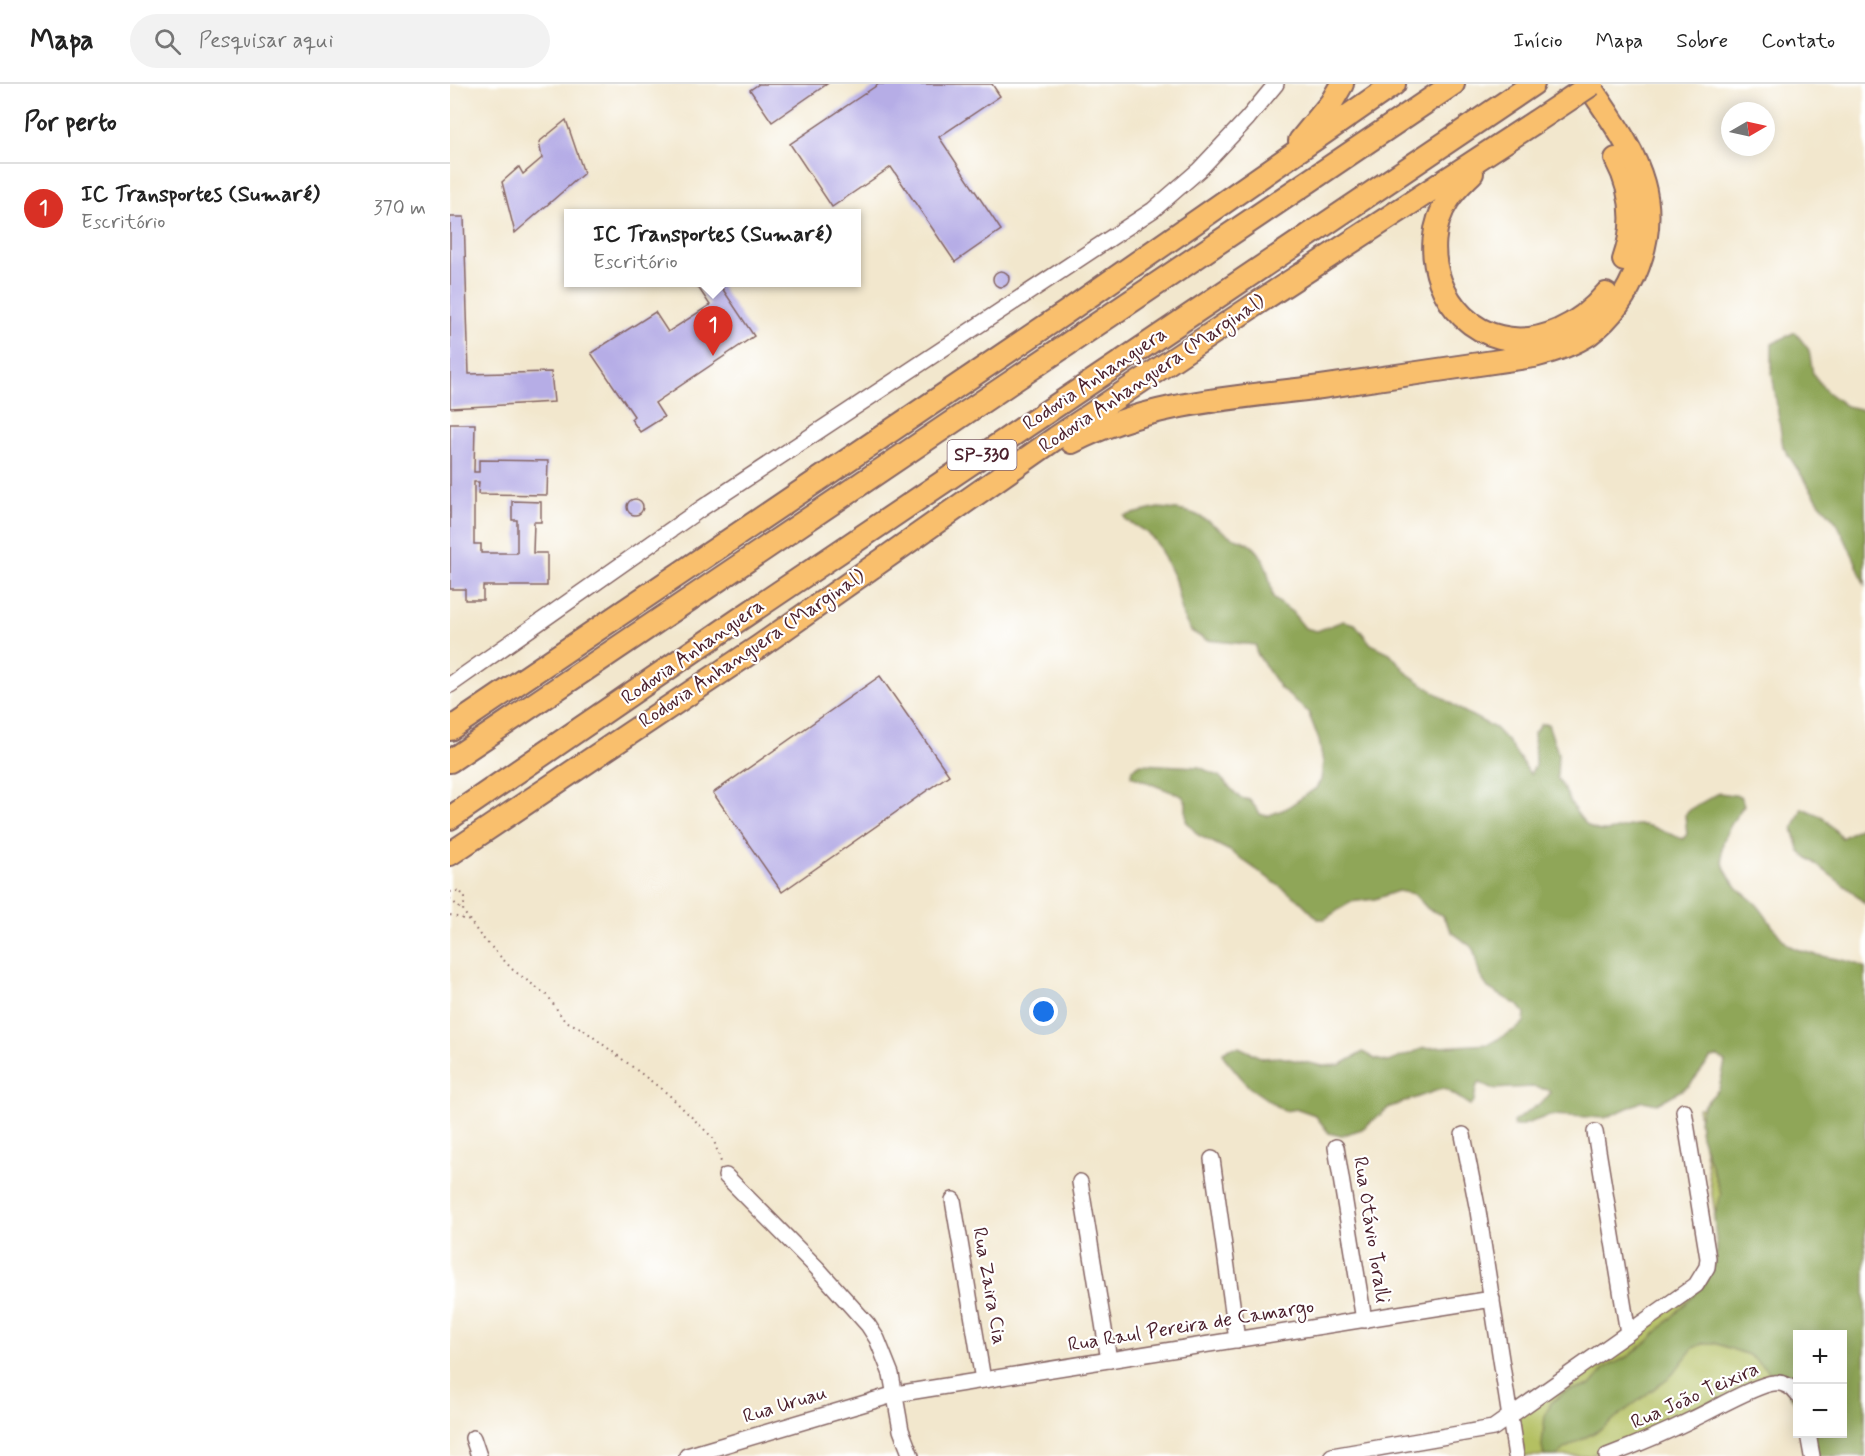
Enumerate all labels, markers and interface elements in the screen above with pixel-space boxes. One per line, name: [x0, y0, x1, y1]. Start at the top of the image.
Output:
search box: [130, 14, 550, 68]
text: Mapa: [30, 23, 94, 60]
icon: search: [151, 25, 184, 58]
text: Pesquisar aqui: [199, 27, 334, 55]
text: Início: [1513, 27, 1563, 55]
text: Mapa: [1596, 27, 1643, 55]
text: Sobre: [1676, 27, 1728, 55]
text: Contato: [1761, 27, 1835, 55]
north arrow: [1721, 102, 1775, 156]
text: Por perto: [24, 106, 117, 140]
text: IC Transportes (Sumaré): [81, 181, 320, 209]
text: 1: [39, 195, 48, 222]
text: 370 m: [374, 195, 426, 222]
text: Escritório: [81, 209, 165, 236]
popup: [564, 209, 861, 287]
text: IC Transportes (Sumaré): [593, 221, 832, 249]
text: Escritório: [593, 249, 678, 276]
street label: Rodovia Anhanguera (Marginal): [1033, 288, 1271, 460]
pin: 1: [694, 306, 732, 356]
street label: Rodovia Anhanguera: [1017, 321, 1173, 437]
road number: SP-330: [948, 440, 1016, 470]
street label: Rodovia Anhanguera (Marginal): [633, 563, 871, 735]
street label: Rodovia Anhanguera: [616, 593, 770, 711]
your location: [1029, 997, 1058, 1026]
street label: Rua Otávio Toralli: [1346, 1155, 1396, 1305]
street label: Rua Zaira Cia: [965, 1225, 1013, 1347]
street label: Rua Raul Pereira de Camargo: [1066, 1293, 1316, 1360]
map controls: [1793, 1330, 1847, 1438]
button: +: [1793, 1330, 1847, 1384]
street label: Rua João Teixira: [1627, 1356, 1763, 1436]
street label: Rua Uruau: [740, 1379, 830, 1431]
button: −: [1793, 1384, 1847, 1438]

